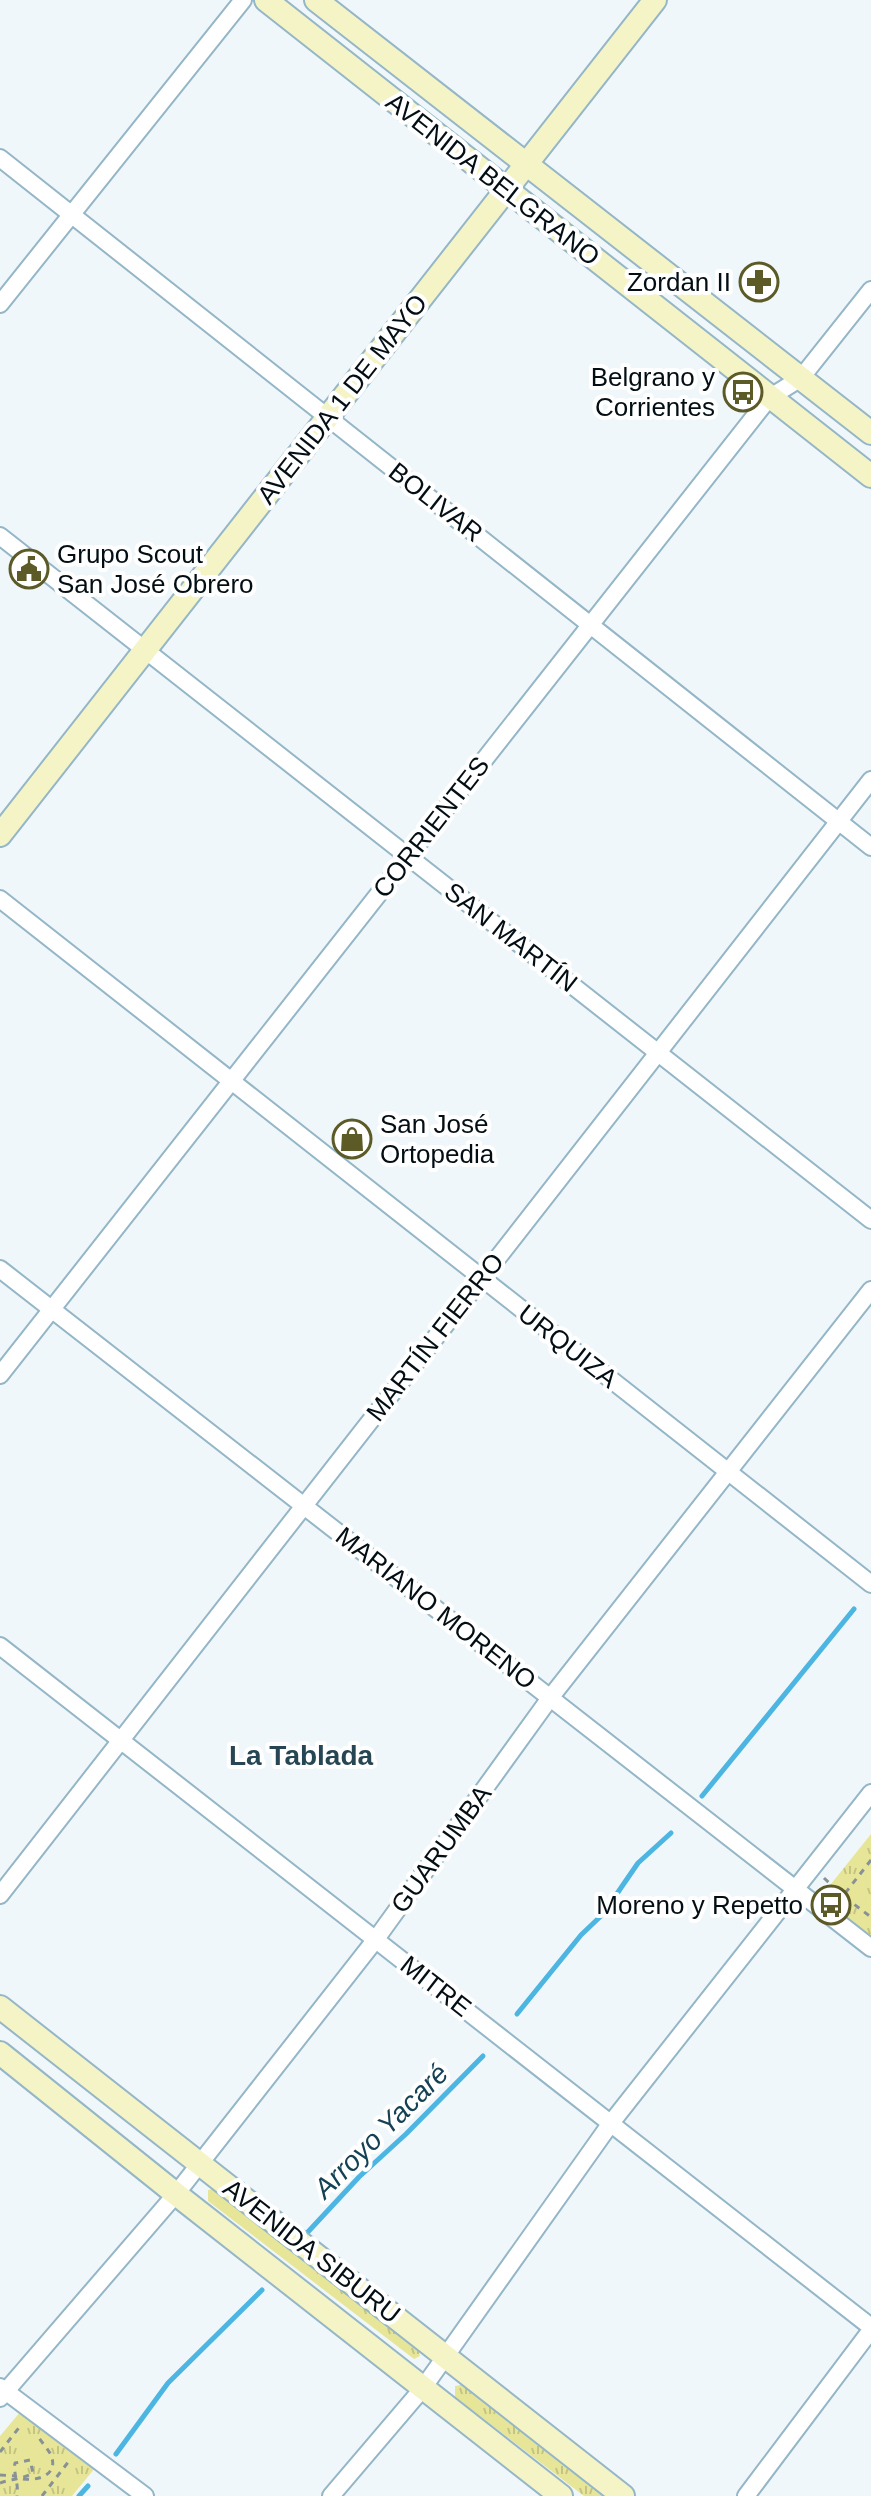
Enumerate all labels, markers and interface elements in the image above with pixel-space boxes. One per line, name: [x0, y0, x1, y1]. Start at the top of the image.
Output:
street label: AVENIDA BELGRANO: [380, 86, 606, 272]
pharmacy icon: Zordan II: [738, 261, 780, 303]
place label: Zordan II: [627, 267, 731, 297]
street label: AVENIDA 1 DE MAYO: [251, 288, 433, 510]
place label: Belgrano y Corrientes: [591, 362, 715, 422]
bus stop icon: Belgrano y Corrientes: [722, 371, 764, 413]
street label: BOLIVAR: [383, 456, 489, 548]
place label: Grupo Scout San José Obrero: [57, 539, 254, 599]
public building icon: Grupo Scout San José Obrero: [8, 548, 50, 590]
street label: CORRIENTES: [367, 751, 495, 903]
street label: SAN MARTÍN: [439, 876, 583, 998]
place label: San José Ortopedia: [380, 1109, 495, 1169]
shop icon: San José Ortopedia: [331, 1118, 373, 1160]
street label: MARTÍN FIERRO: [360, 1247, 510, 1427]
street label: URQUIZA: [513, 1298, 624, 1394]
street label: MARIANO MORENO: [330, 1521, 542, 1695]
district label: La Tablada: [229, 1740, 374, 1771]
street label: GUARUMBA: [385, 1779, 498, 1919]
bus stop icon: Moreno y Repetto: [810, 1884, 852, 1926]
place label: Moreno y Repetto: [596, 1890, 803, 1920]
street label: MITRE: [395, 1949, 477, 2023]
water label: Arroyo Yacaré: [306, 2058, 454, 2206]
street label: AVENIDA SIBURU: [218, 2173, 406, 2329]

